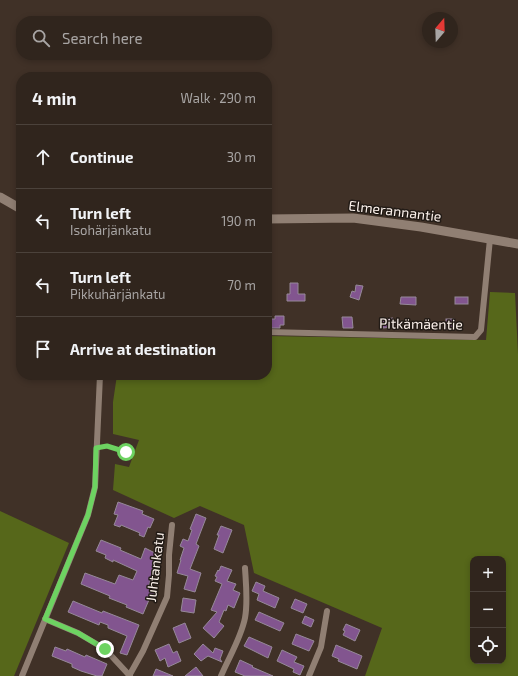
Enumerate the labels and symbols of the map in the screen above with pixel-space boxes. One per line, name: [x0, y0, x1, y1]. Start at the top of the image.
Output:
north arrow: [422, 12, 458, 48]
street label: Elmerannantie: [348, 196, 442, 225]
street label: Pitkämäentie: [379, 314, 463, 333]
route start: [117, 443, 135, 461]
street label: Juhtankatu: [142, 531, 167, 603]
route end: [96, 640, 114, 658]

